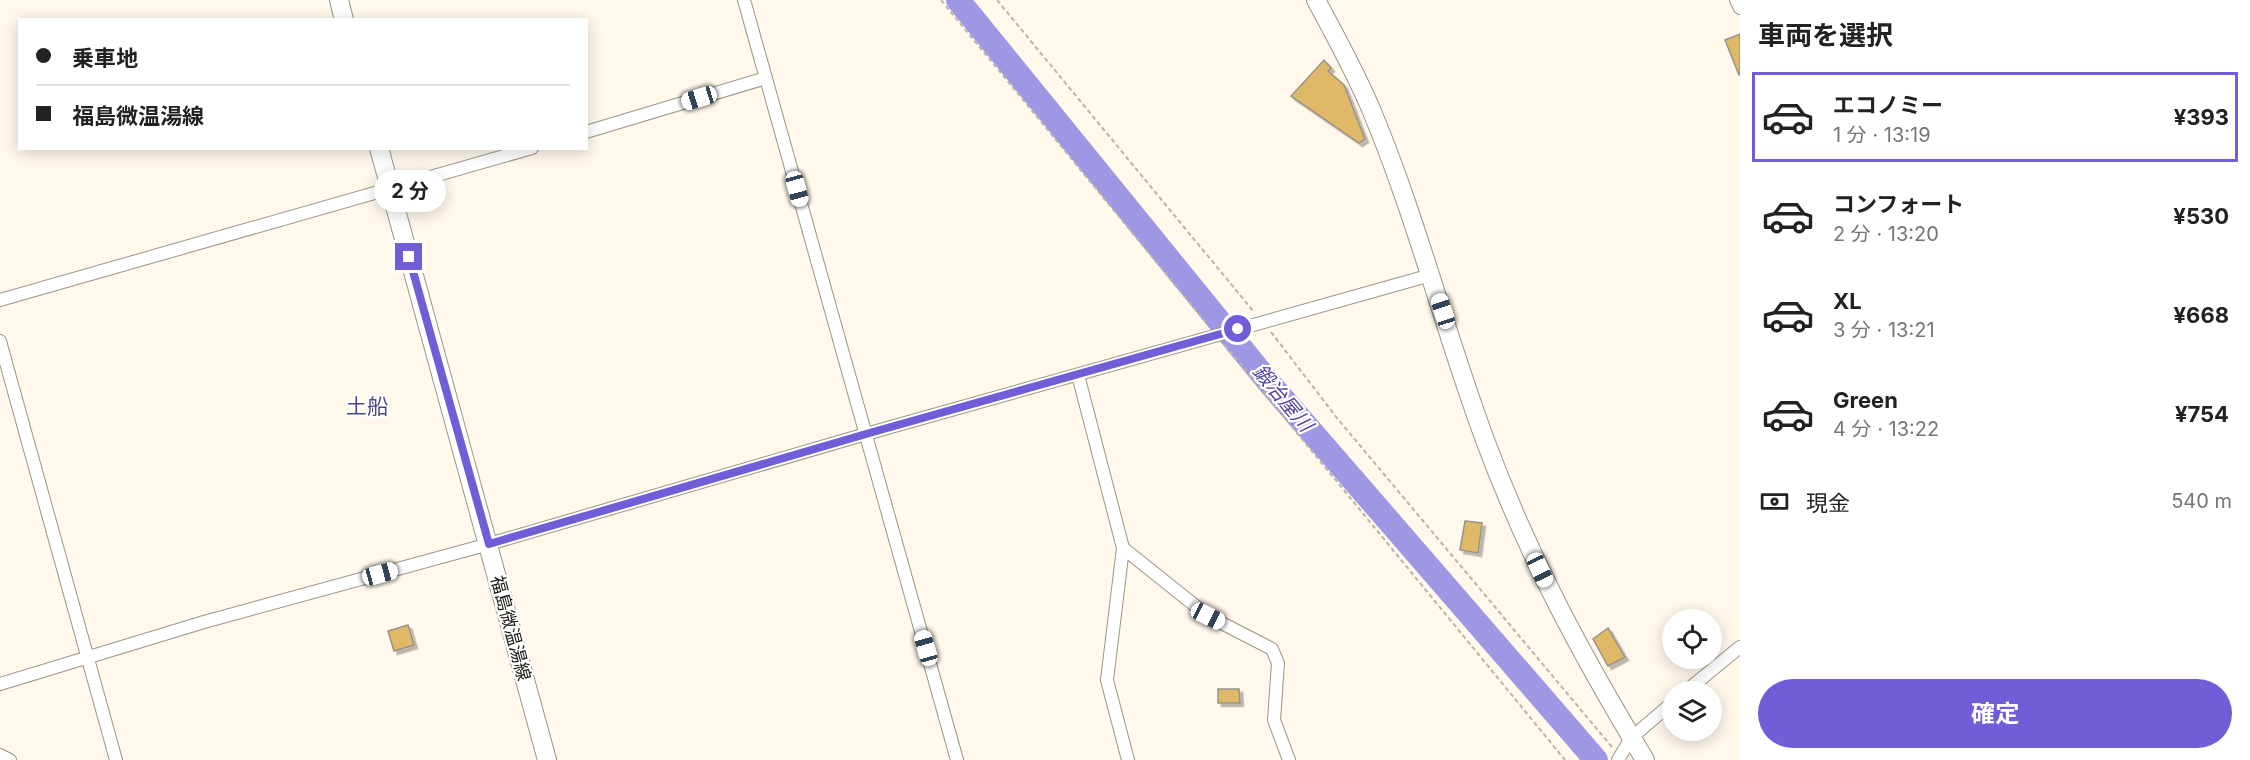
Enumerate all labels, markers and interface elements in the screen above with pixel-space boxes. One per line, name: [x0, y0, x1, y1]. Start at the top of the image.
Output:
text: 車両を選択: [1758, 19, 1893, 52]
text: 乗車地: [72, 45, 138, 71]
car: [679, 84, 719, 112]
icon: car: [1761, 90, 1815, 144]
text: エコノミー: [1833, 92, 1943, 118]
text: 福島微温湯線: [72, 103, 204, 129]
text: ¥393: [2174, 104, 2229, 130]
text: 1 分 · 13:19: [1833, 123, 1931, 147]
car: [784, 169, 810, 209]
callout: 2 分: [373, 170, 445, 212]
text: 2 分: [391, 179, 429, 203]
icon: car: [1761, 189, 1815, 243]
text: コンフォート: [1833, 191, 1964, 217]
text: ¥530: [2173, 203, 2229, 229]
text: 2 分 · 13:20: [1833, 222, 1939, 246]
route end: [395, 243, 422, 270]
icon: car: [1761, 288, 1815, 342]
text: XL: [1833, 288, 1862, 314]
car: [1429, 291, 1457, 331]
text: ¥668: [2174, 302, 2229, 328]
route start: [1224, 315, 1251, 342]
text: 3 分 · 13:21: [1833, 318, 1935, 342]
water label: 鍛冶屋川: [1248, 360, 1319, 438]
icon: car: [1761, 387, 1815, 441]
text: Green: [1833, 387, 1898, 413]
district label: 土船: [346, 394, 388, 419]
text: ¥754: [2175, 401, 2229, 427]
text: 4 分 · 13:22: [1833, 417, 1939, 441]
icon: cash: [1758, 485, 1791, 518]
text: 540 m: [2171, 489, 2232, 513]
text: 現金: [1806, 490, 1850, 516]
car: [1524, 550, 1556, 590]
car: [360, 561, 400, 587]
street label: 福島微温湯線: [487, 573, 535, 683]
car: [1188, 600, 1228, 632]
map controls: [1662, 609, 1722, 741]
button: locate: [1662, 609, 1722, 669]
car: [912, 628, 940, 668]
button: 確定: [1758, 679, 2232, 748]
button: layers: [1662, 681, 1722, 741]

